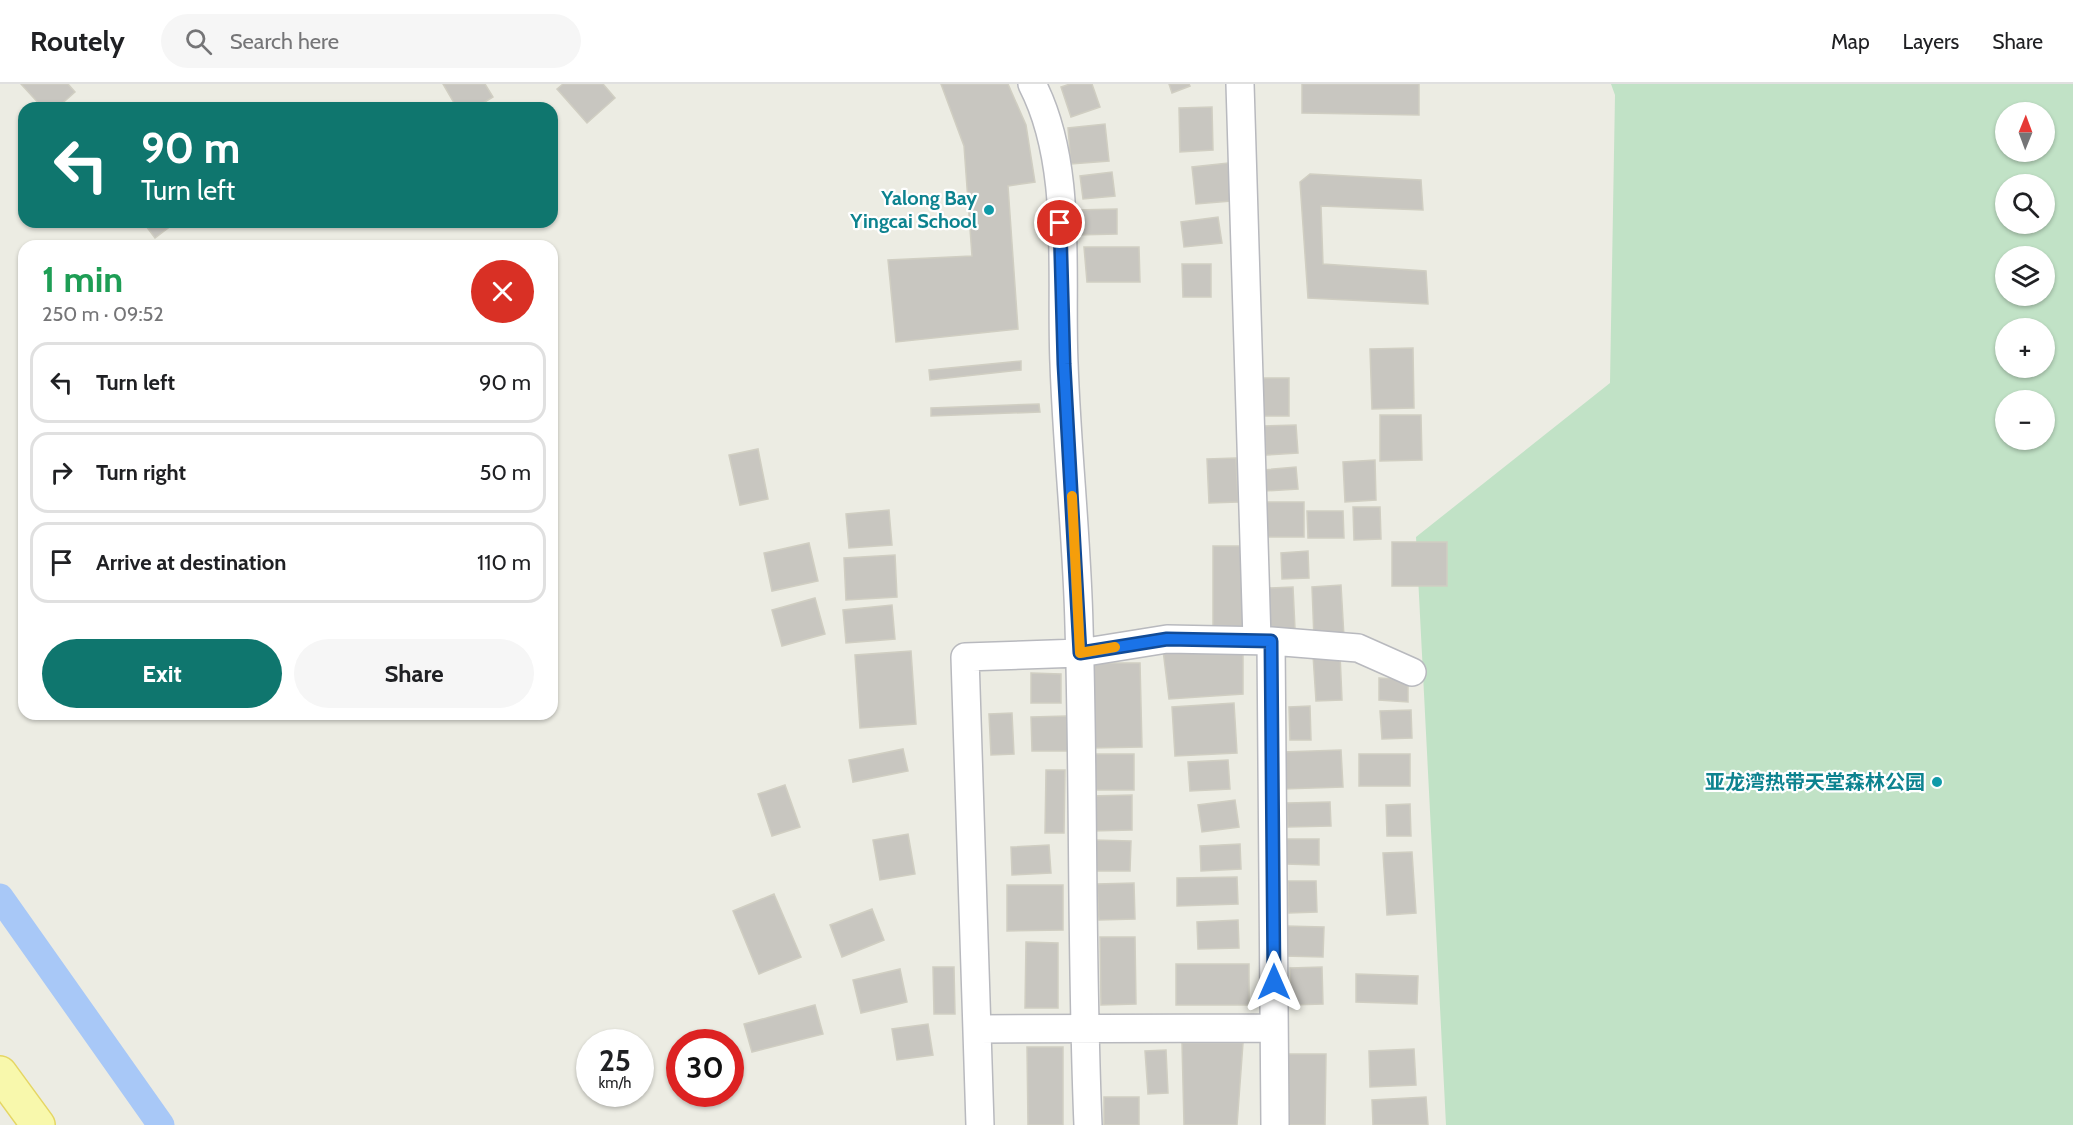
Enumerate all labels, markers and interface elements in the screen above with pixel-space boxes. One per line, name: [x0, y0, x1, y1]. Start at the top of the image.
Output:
search box: [161, 14, 581, 68]
text: Routely: [30, 24, 125, 58]
icon: search: [182, 25, 215, 58]
text: Search here: [230, 28, 339, 55]
text: Map: [1831, 29, 1870, 54]
text: Layers: [1903, 29, 1959, 54]
text: Share: [1992, 29, 2043, 54]
north arrow: [1995, 102, 2055, 162]
map controls: [1995, 102, 2055, 450]
text: 90 m: [141, 122, 240, 174]
icon: left: [42, 126, 120, 204]
text: Turn left: [141, 174, 235, 207]
button: search: [1995, 174, 2055, 234]
place label: Yalong Bay Yingcai School: [849, 186, 977, 233]
pin: [1034, 197, 1085, 248]
marker: Yalong Bay Yingcai School: [982, 203, 996, 217]
icon: arrive: [1043, 206, 1076, 239]
button: layers: [1995, 246, 2055, 306]
text: 1 min: [42, 257, 123, 301]
button: close: [471, 260, 534, 323]
text: 250 m · 09:52: [42, 302, 164, 326]
button: +: [1995, 318, 2055, 378]
icon: left: [45, 366, 78, 399]
text: Turn left: [96, 369, 175, 396]
text: 90 m: [479, 369, 531, 396]
button: −: [1995, 390, 2055, 450]
icon: right: [45, 456, 78, 489]
text: Turn right: [96, 459, 186, 486]
text: 50 m: [479, 459, 531, 486]
icon: arrive: [45, 546, 78, 579]
text: Arrive at destination: [96, 549, 286, 576]
text: 110 m: [477, 549, 531, 576]
button: Exit: [42, 639, 282, 708]
button: Share: [294, 639, 534, 708]
place label: 亚龙湾热带天堂森林公园: [1705, 770, 1925, 794]
marker: 亚龙湾热带天堂森林公园: [1930, 775, 1944, 789]
position arrow: [1242, 950, 1306, 1014]
speed limit sign: 30: [666, 1029, 744, 1107]
text: 25: [599, 1042, 631, 1079]
text: km/h: [599, 1074, 631, 1092]

